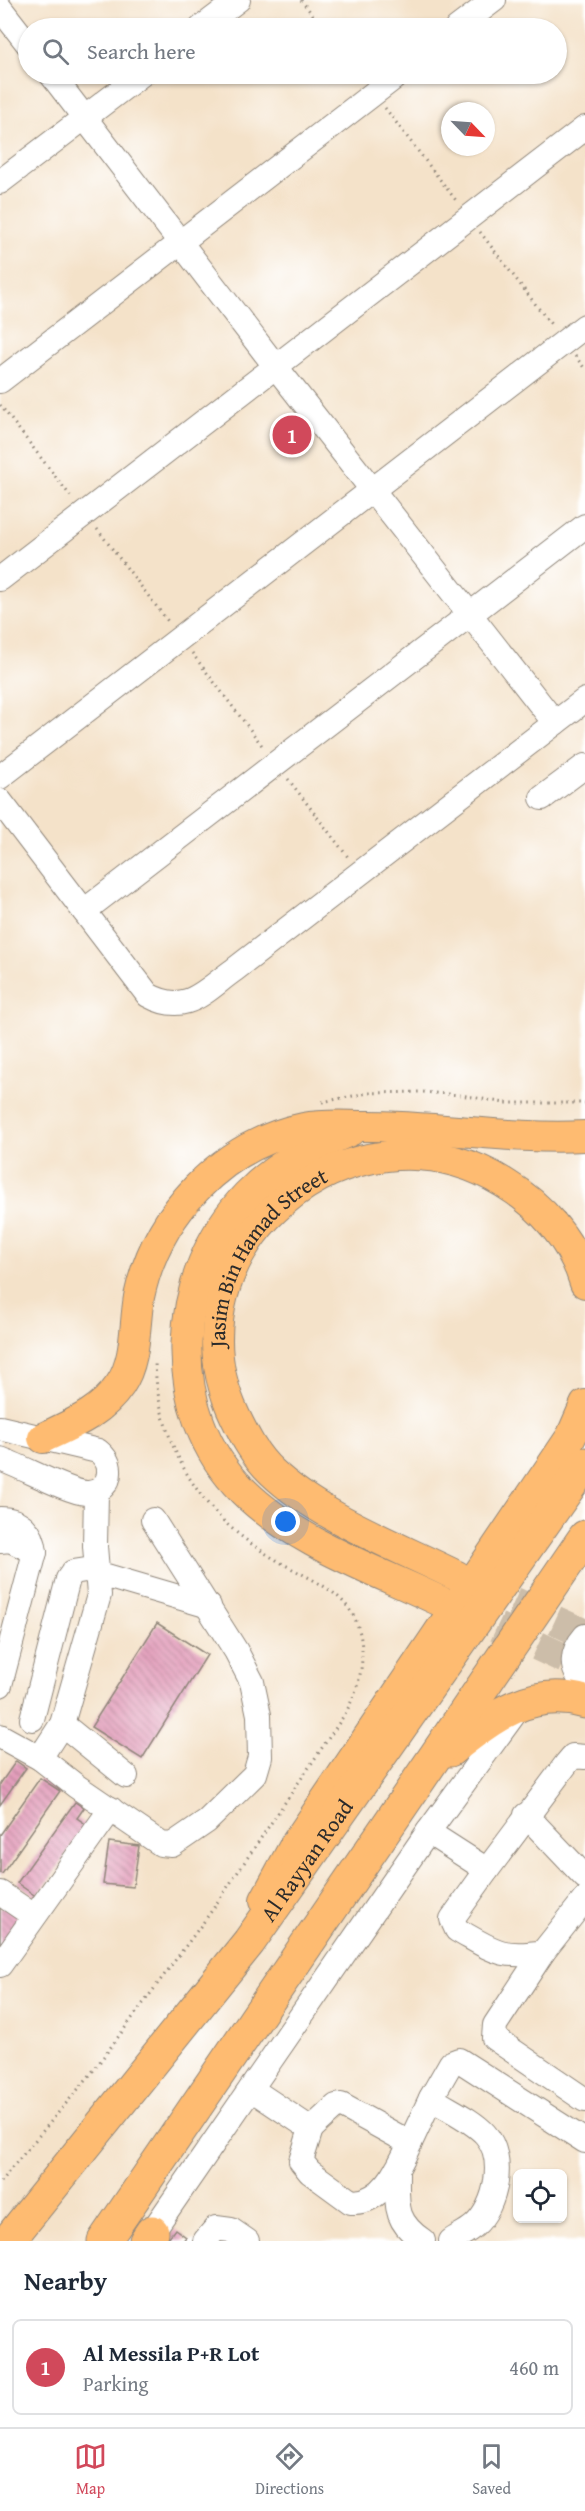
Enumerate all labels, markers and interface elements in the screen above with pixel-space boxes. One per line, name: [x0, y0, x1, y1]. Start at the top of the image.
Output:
search box: [18, 18, 567, 84]
icon: search: [39, 35, 72, 68]
text: Search here: [87, 35, 196, 67]
north arrow: [441, 102, 495, 156]
pin: 1: [272, 412, 312, 458]
street label: Jasim Bin Hamad Street: [201, 1159, 333, 1351]
your location: [271, 1507, 300, 1536]
street label: Al Rayyan Road: [252, 1792, 361, 1928]
map controls: [513, 2169, 567, 2223]
button: locate: [513, 2169, 567, 2223]
text: Nearby: [24, 2261, 107, 2300]
text: Al Messila P+R Lot: [83, 2337, 259, 2369]
text: 1: [40, 2353, 51, 2382]
text: 460 m: [509, 2353, 559, 2382]
text: Parking: [83, 2369, 148, 2398]
tab: Map: [74, 2440, 107, 2500]
tab: Directions: [255, 2440, 324, 2500]
tab: Saved: [472, 2440, 511, 2500]

